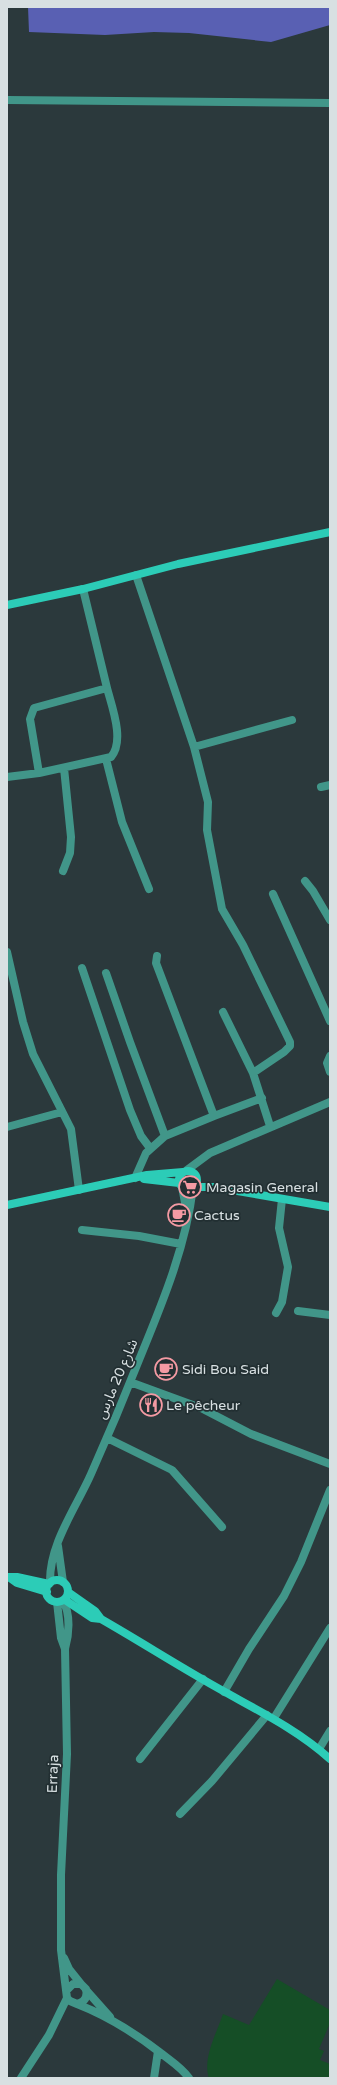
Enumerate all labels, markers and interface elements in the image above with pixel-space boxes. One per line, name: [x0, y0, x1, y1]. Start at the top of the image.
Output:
supermarket icon: Magasin General: [177, 1174, 203, 1200]
place label: Magasin General: [206, 1179, 318, 1196]
cafe icon: Cactus: [166, 1202, 192, 1228]
place label: Cactus: [194, 1207, 240, 1224]
street label: شارع 20 مارس: [93, 1336, 143, 1422]
cafe icon: Sidi Bou Said: [153, 1356, 179, 1382]
place label: Sidi Bou Said: [182, 1361, 269, 1378]
restaurant icon: Le pêcheur: [138, 1392, 164, 1418]
place label: Le pêcheur: [166, 1397, 241, 1414]
street label: Erraja: [44, 1754, 62, 1794]

